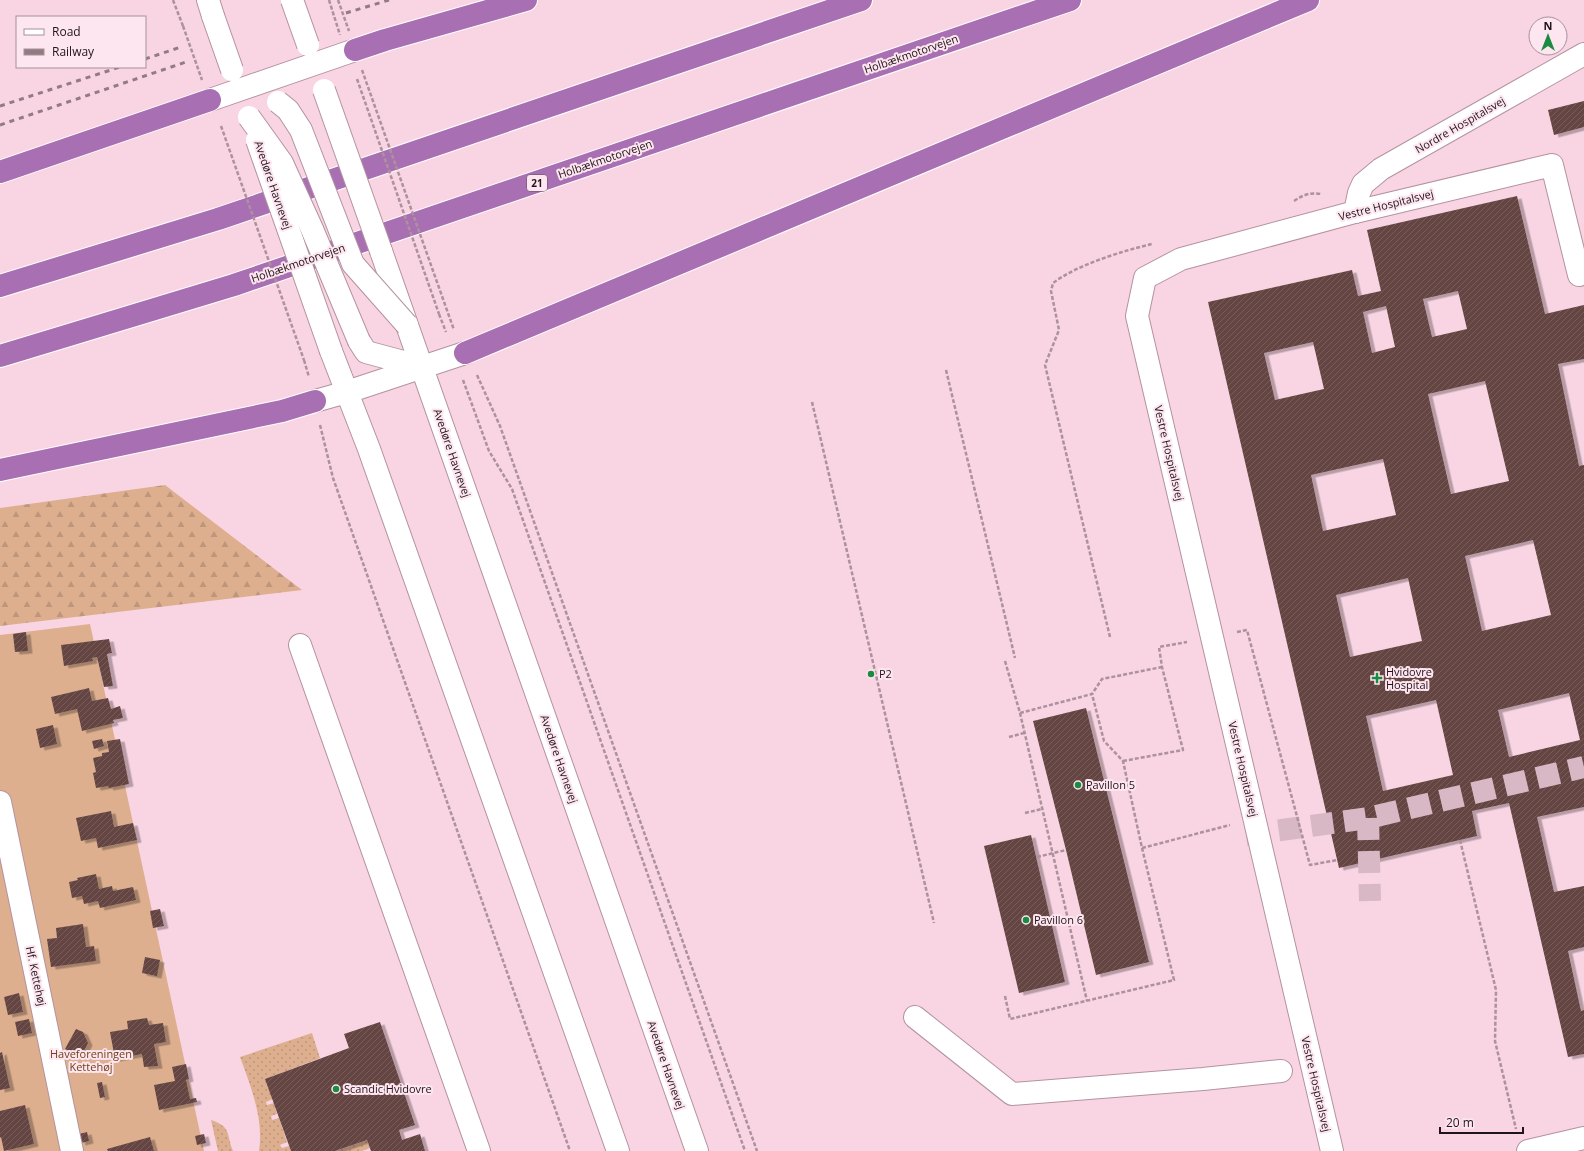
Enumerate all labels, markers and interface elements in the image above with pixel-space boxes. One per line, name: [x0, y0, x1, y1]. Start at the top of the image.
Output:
legend: [16, 16, 146, 68]
north arrow: [1528, 16, 1568, 56]
text: N: [1544, 18, 1552, 33]
text: Road: [52, 23, 81, 40]
street label: Holbækmotorvejen: [862, 30, 960, 77]
text: Railway: [52, 43, 95, 60]
street label: Nordre Hospitalsvej: [1412, 93, 1508, 156]
street label: Holbækmotorvejen: [556, 135, 654, 182]
street label: Avedøre Havnevej: [251, 139, 296, 231]
road number: 21: [527, 175, 547, 191]
street label: Vestre Hospitalsvej: [1337, 185, 1435, 224]
street label: Holbækmotorvejen: [249, 239, 347, 286]
street label: Vestre Hospitalsvej: [1151, 404, 1188, 502]
street label: Avedøre Havnevej: [430, 407, 475, 499]
place label: Hvidovre Hospital: [1386, 664, 1432, 692]
place label: P2: [879, 666, 892, 681]
marker: P2: [866, 669, 876, 679]
marker: Hvidovre Hospital: [1371, 672, 1383, 684]
street label: Avedøre Havnevej: [537, 713, 582, 805]
street label: Vestre Hospitalsvej: [1225, 720, 1262, 818]
place label: Pavillon 5: [1086, 777, 1135, 792]
marker: Pavillon 5: [1073, 780, 1083, 790]
place label: Pavillon 6: [1034, 912, 1083, 927]
marker: Pavillon 6: [1021, 915, 1031, 925]
street label: Hf. Kettehøj: [23, 945, 50, 1007]
street label: Avedøre Havnevej: [644, 1019, 689, 1111]
street label: Vestre Hospitalsvej: [1298, 1035, 1335, 1133]
park label: Haveforeningen Kettehøj: [50, 1046, 132, 1074]
place label: Scandic Hvidovre: [344, 1081, 432, 1096]
marker: Scandic Hvidovre: [331, 1084, 341, 1094]
scale bar: [1440, 1109, 1523, 1135]
text: 20 m: [1446, 1114, 1474, 1131]

